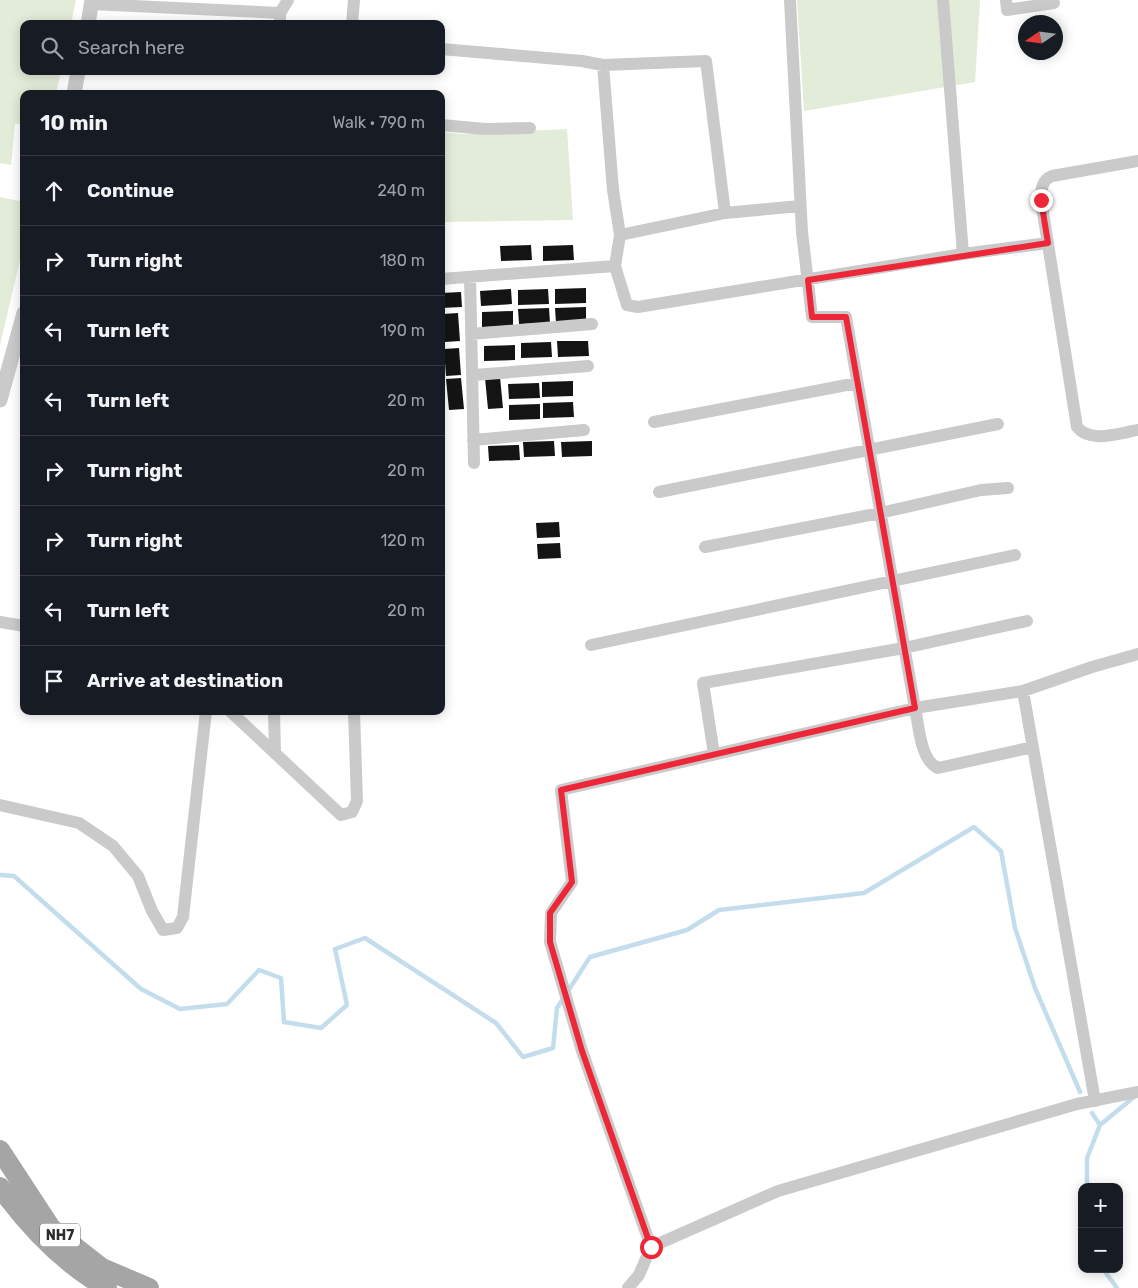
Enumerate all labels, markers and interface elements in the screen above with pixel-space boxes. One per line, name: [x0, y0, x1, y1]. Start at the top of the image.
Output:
north arrow: [1018, 15, 1063, 60]
search box: [20, 20, 445, 75]
icon: search: [38, 34, 66, 62]
text: Search here: [78, 36, 185, 59]
text: 10 min: [40, 110, 108, 135]
text: Walk · 790 m: [333, 113, 425, 132]
icon: ahead: [40, 177, 68, 205]
text: Continue: [87, 179, 174, 202]
text: 240 m: [378, 181, 425, 200]
route end: [1030, 189, 1053, 212]
icon: right: [40, 247, 68, 275]
text: Turn right: [87, 249, 182, 272]
text: 180 m: [380, 251, 425, 270]
icon: left: [40, 317, 68, 345]
text: Turn left: [87, 319, 169, 342]
text: 190 m: [380, 321, 425, 340]
icon: left: [40, 387, 68, 415]
text: Turn left: [87, 389, 169, 412]
text: 20 m: [387, 391, 425, 410]
icon: right: [40, 457, 68, 485]
text: Turn right: [87, 459, 182, 482]
text: 20 m: [387, 461, 425, 480]
icon: right: [40, 527, 68, 555]
text: Turn right: [87, 529, 182, 552]
text: 120 m: [380, 531, 425, 550]
icon: left: [40, 597, 68, 625]
text: Turn left: [87, 599, 169, 622]
text: 20 m: [387, 601, 425, 620]
icon: arrive: [40, 667, 68, 695]
text: Arrive at destination: [87, 669, 283, 692]
map controls: [1078, 1183, 1123, 1273]
button: +: [1078, 1183, 1123, 1228]
road number: NH7: [40, 1224, 80, 1246]
button: −: [1078, 1228, 1123, 1273]
route start: [640, 1236, 663, 1259]

